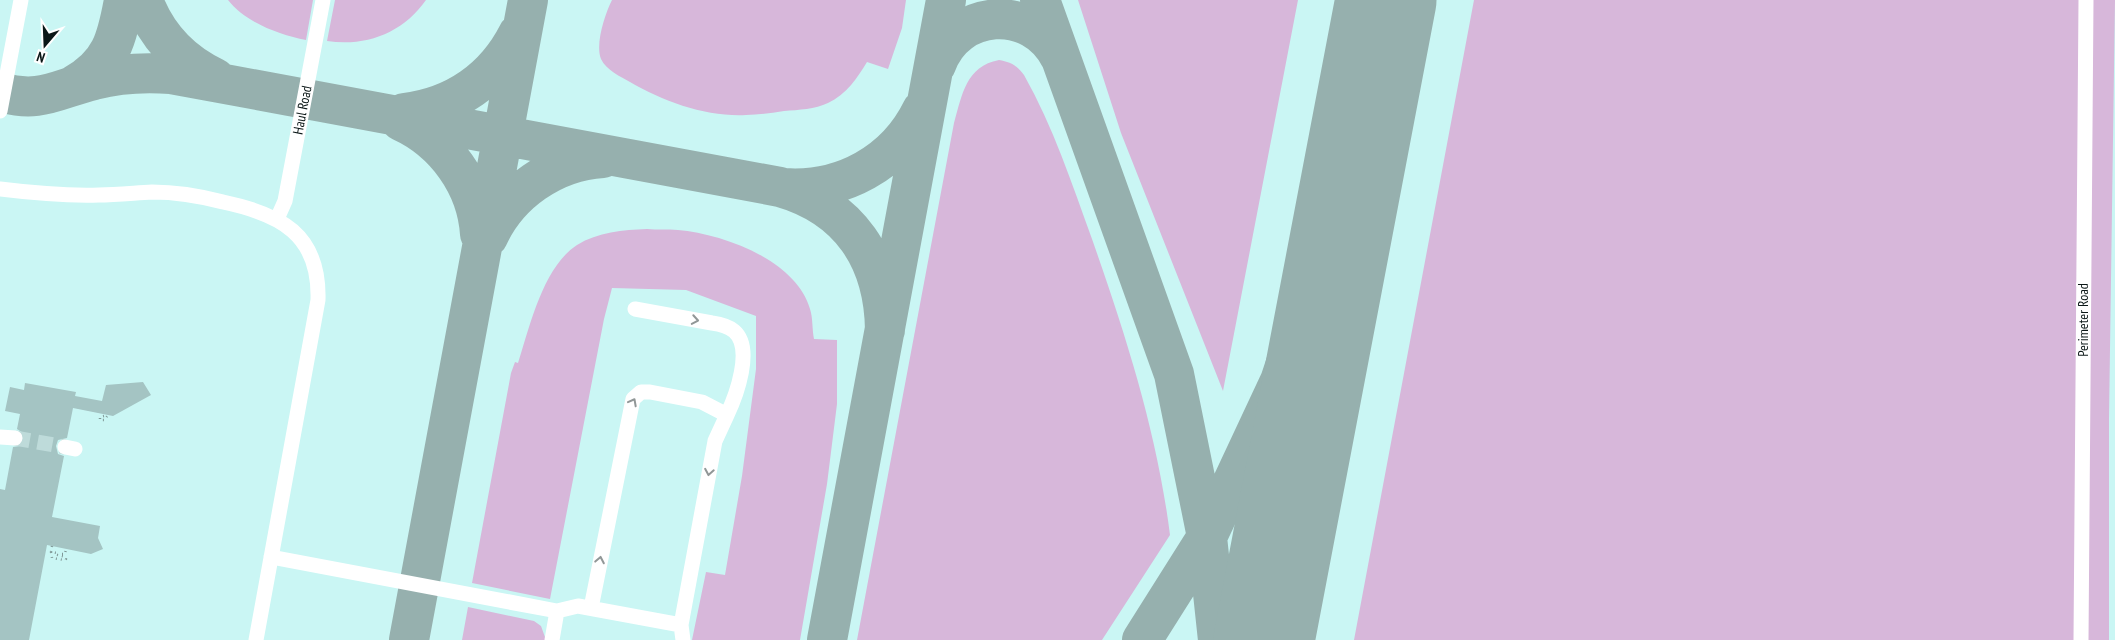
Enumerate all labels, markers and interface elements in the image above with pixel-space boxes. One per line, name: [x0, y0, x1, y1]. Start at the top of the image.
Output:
north arrow: [20, 20, 70, 70]
text: N: [34, 48, 47, 67]
street label: Haul Road: [288, 84, 316, 136]
street label: Perimeter Road: [2074, 283, 2092, 357]
one-way arrow: [690, 314, 699, 324]
one-way arrow: [627, 398, 637, 407]
one-way arrow: [705, 467, 715, 476]
one-way arrow: [595, 556, 605, 565]

